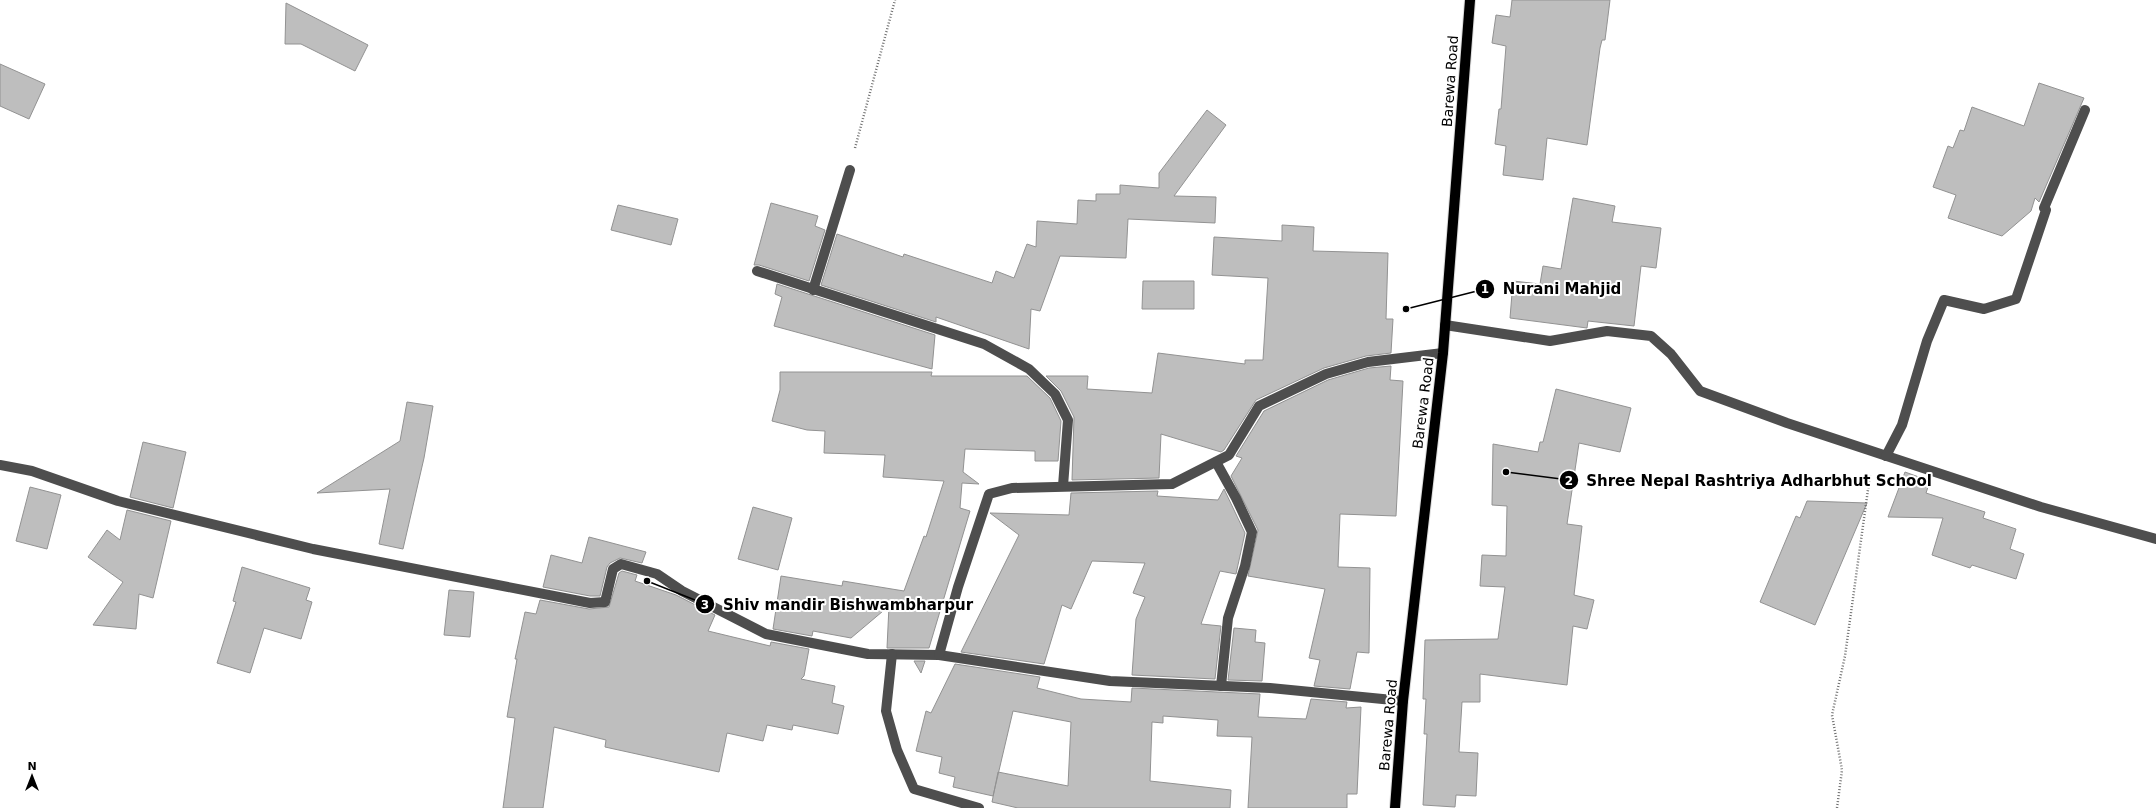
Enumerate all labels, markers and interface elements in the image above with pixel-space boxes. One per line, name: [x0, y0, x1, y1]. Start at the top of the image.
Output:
street label: Barewa Road: [1439, 35, 1461, 127]
callout: Nurani Mahjid: [1475, 276, 1629, 303]
text: Nurani Mahjid: [1503, 280, 1621, 298]
text: 1: [1481, 282, 1489, 296]
street label: Barewa Road: [1409, 356, 1437, 450]
callout: Shree Nepal Rashtriya Adharbhut School: [1559, 467, 1940, 494]
text: Shree Nepal Rashtriya Adharbhut School: [1586, 472, 1932, 490]
text: 2: [1565, 474, 1573, 488]
callout: Shiv mandir Bishwambharpur: [695, 591, 981, 618]
text: Shiv mandir Bishwambharpur: [723, 596, 974, 614]
text: 3: [701, 598, 709, 612]
street label: Barewa Road: [1376, 679, 1400, 771]
north arrow: [12, 756, 52, 796]
text: N: [27, 760, 37, 773]

